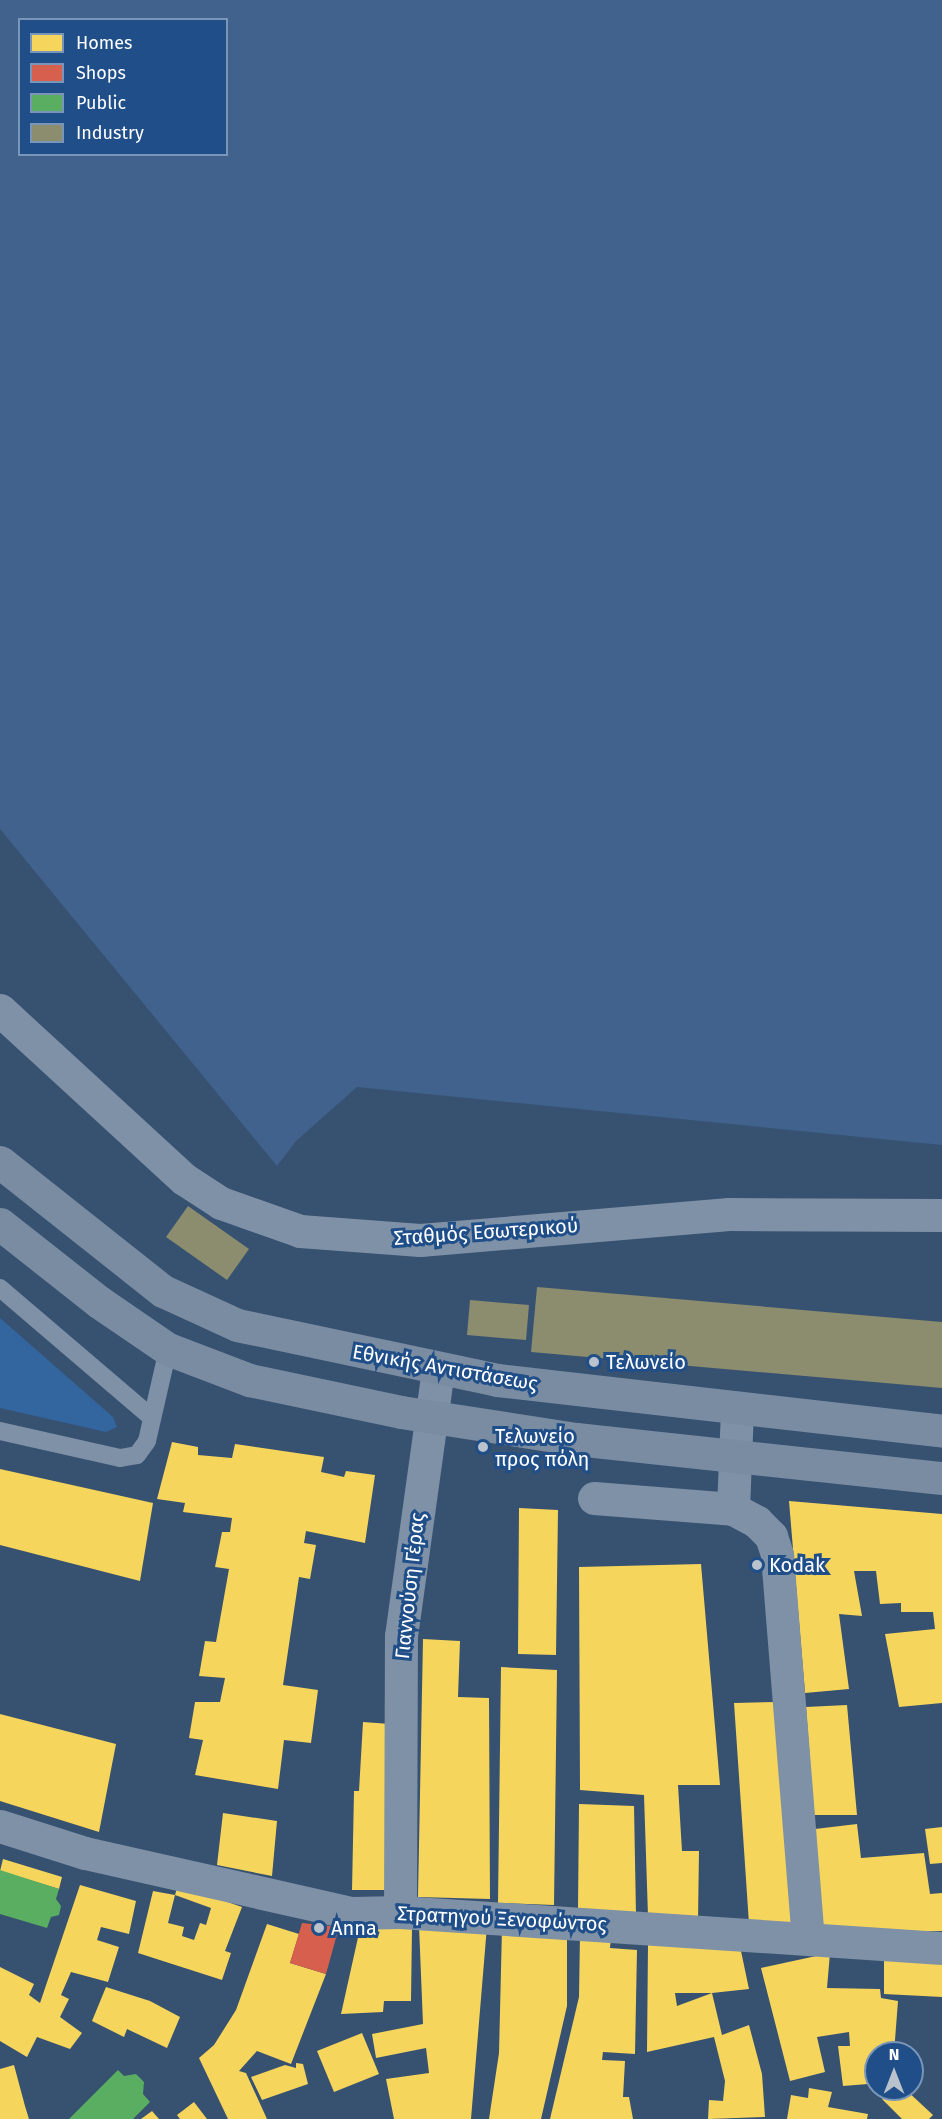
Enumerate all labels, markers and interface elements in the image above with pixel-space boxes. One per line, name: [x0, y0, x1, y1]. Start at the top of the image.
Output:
legend: [18, 18, 228, 156]
text: Homes: [76, 32, 132, 54]
text: Shops: [76, 62, 126, 84]
text: Public: [76, 92, 126, 114]
text: Industry: [76, 122, 144, 144]
street label: Σταθμός Εσωτερικού: [393, 1214, 579, 1250]
street label: Εθνικής Αντιστάσεως: [350, 1340, 540, 1396]
place label: Τελωνείο: [606, 1350, 686, 1374]
marker: Τελωνείο: [587, 1355, 601, 1369]
place label: Τελωνείο προς πόλη: [495, 1424, 589, 1471]
marker: Τελωνείο προς πόλη: [476, 1440, 490, 1454]
street label: Γιαννούση Γέρας: [390, 1512, 430, 1660]
place label: Kodak: [769, 1553, 825, 1577]
marker: Kodak: [750, 1558, 764, 1572]
street label: Στρατηγού Ξενοφώντος: [397, 1902, 607, 1936]
place label: Anna: [331, 1916, 377, 1940]
marker: Anna: [312, 1921, 326, 1935]
north arrow: [864, 2041, 924, 2101]
text: N: [889, 2045, 899, 2064]

